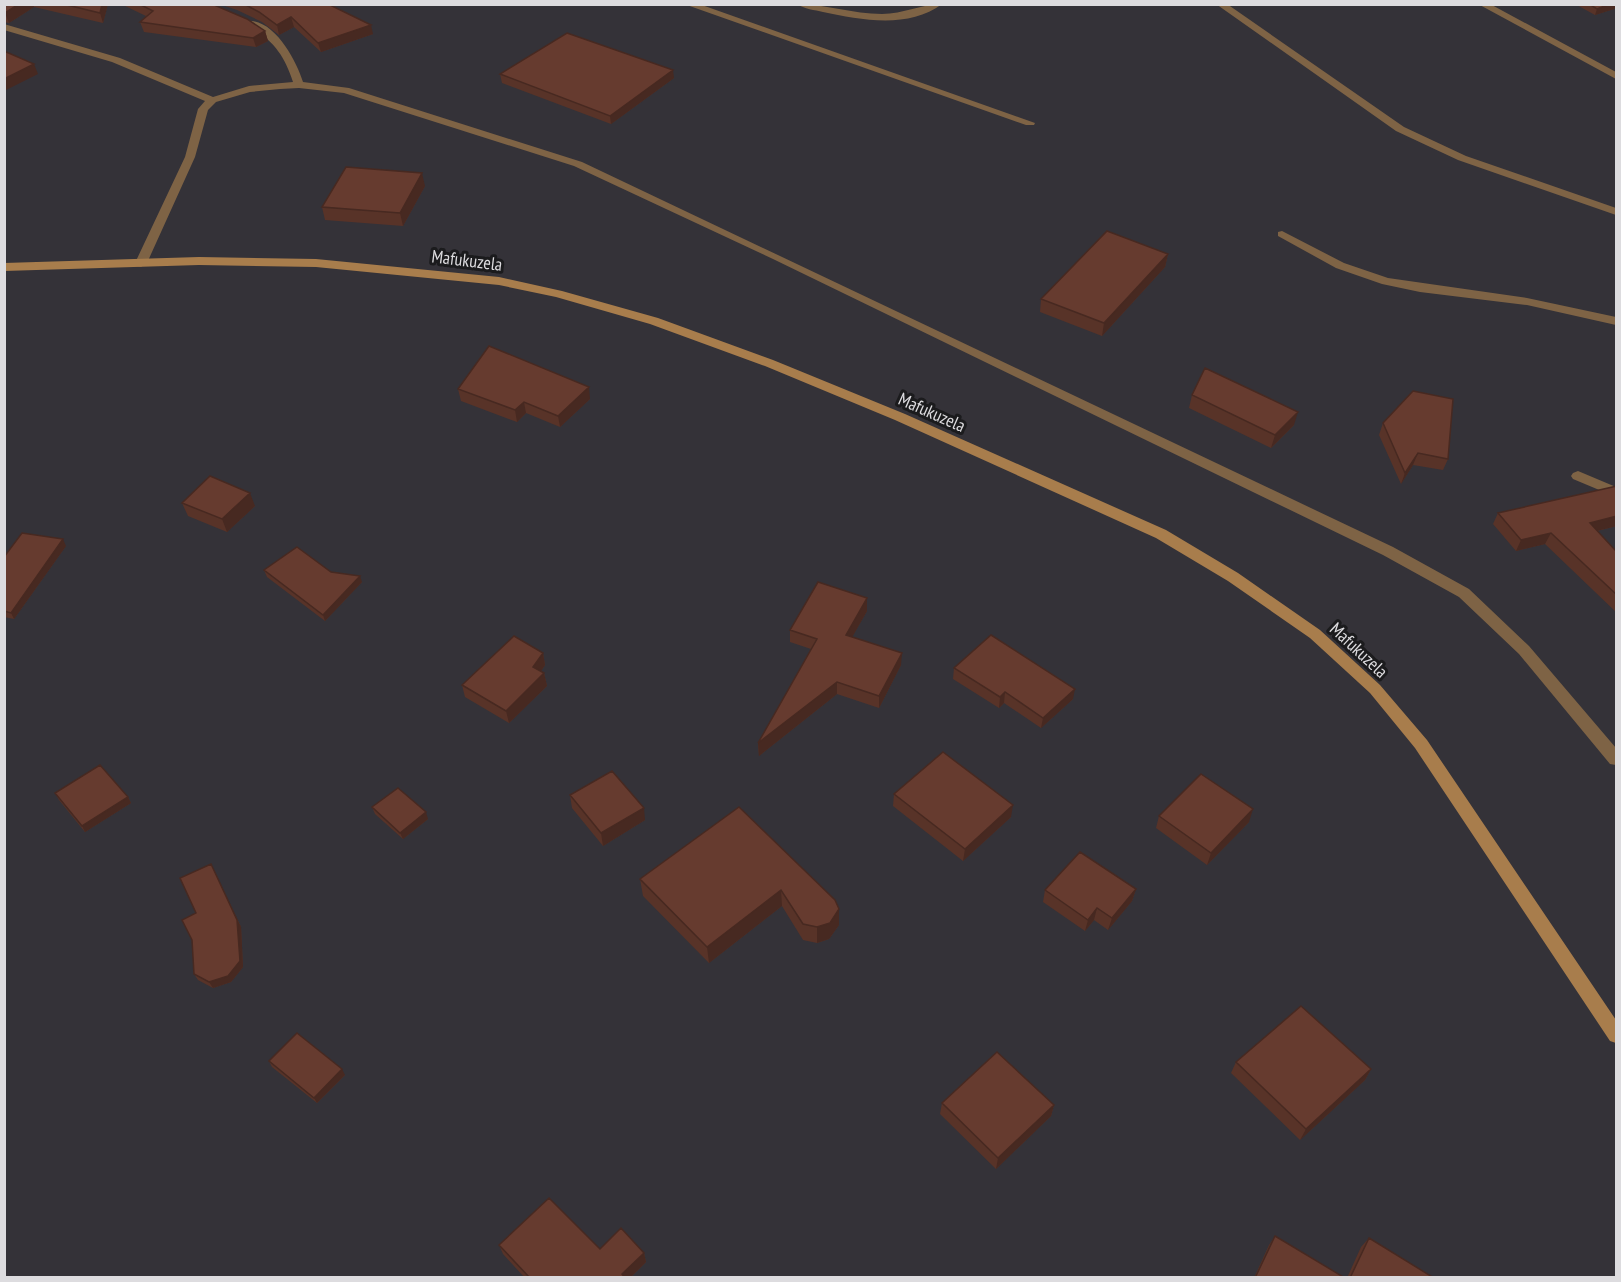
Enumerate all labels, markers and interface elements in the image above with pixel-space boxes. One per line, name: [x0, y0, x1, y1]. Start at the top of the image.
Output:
street label: Mafukuzela: [430, 244, 504, 276]
street label: Mafukuzela: [895, 387, 969, 437]
street label: Mafukuzela: [1325, 617, 1393, 683]

